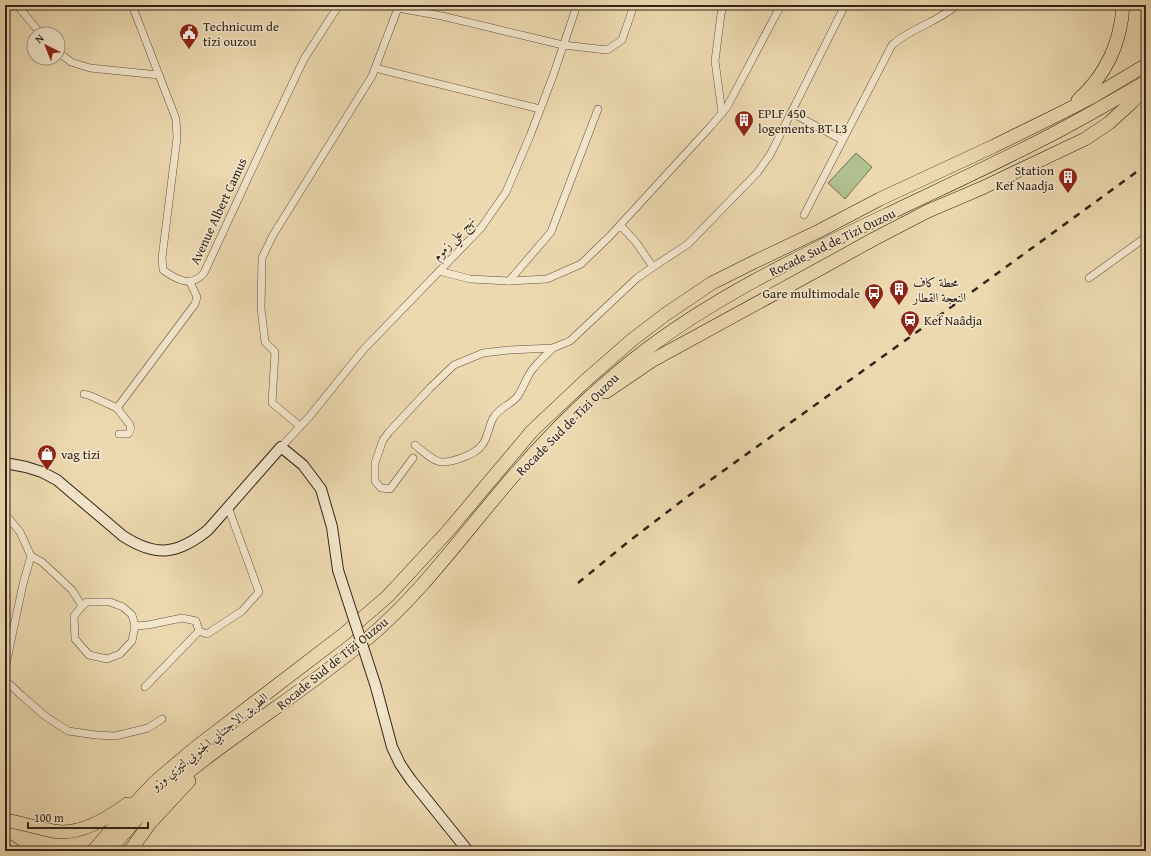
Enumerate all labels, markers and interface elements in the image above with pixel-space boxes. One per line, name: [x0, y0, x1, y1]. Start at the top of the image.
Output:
place label: Technicum de tizi ouzou: [203, 17, 279, 51]
public building icon: Technicum de tizi ouzou: [178, 22, 200, 50]
north arrow: [26, 26, 66, 66]
text: N: [31, 30, 48, 47]
place label: EPLF 450 logements BT L3: [758, 104, 848, 138]
building icon: EPLF 450 logements BT L3: [733, 109, 755, 137]
street label: Avenue Albert Camus: [185, 155, 252, 268]
place label: Station Kef Naadja: [996, 161, 1055, 195]
building icon: Station Kef Naadja: [1057, 166, 1079, 194]
street label: Rocade Sud de Tizi Ouzou: [766, 204, 899, 281]
street label: نهج علي زموم: [428, 212, 482, 268]
place label: محطة كاف النعجة القطار: [911, 273, 966, 307]
building icon: محطة كاف النعجة القطار: [888, 278, 910, 306]
bus stop icon: Gare multimodale: [863, 282, 885, 310]
place label: Gare multimodale: [762, 284, 860, 303]
station icon: Kef Naâdja: [899, 309, 921, 337]
place label: Kef Naâdja: [924, 311, 983, 330]
street label: Rocade Sud de Tizi Ouzou: [512, 369, 623, 480]
shop icon: vag tizi: [36, 443, 58, 471]
place label: vag tizi: [61, 445, 101, 464]
street label: Rocade Sud de Tizi Ouzou: [273, 612, 392, 714]
street label: الطريق الاجتنابي الجنوبي لتيزي وزو: [145, 688, 273, 798]
scale bar: [28, 804, 148, 830]
text: 100 m: [34, 809, 64, 826]

